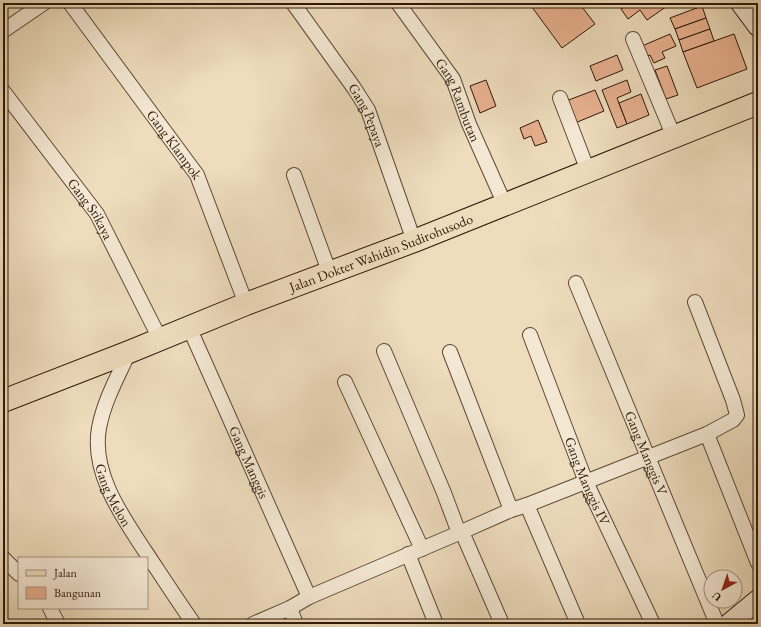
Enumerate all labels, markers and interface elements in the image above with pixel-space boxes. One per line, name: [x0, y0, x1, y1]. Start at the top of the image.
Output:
street label: Gang Rambutan: [432, 54, 485, 145]
street label: Gang Pepaya: [344, 80, 389, 150]
street label: Gang Klampok: [143, 106, 206, 183]
street label: Gang Srikaya: [64, 174, 118, 243]
street label: Jalan Dokter Wahidin Sudirohusodo: [286, 209, 475, 296]
street label: Gang Manggis V: [621, 408, 672, 499]
street label: Gang Manggis: [225, 423, 273, 502]
street label: Gang Manggis IV: [561, 434, 614, 529]
street label: Gang Melon: [91, 462, 136, 531]
legend: [18, 557, 148, 609]
text: Jalan: [53, 565, 78, 581]
north arrow: [703, 569, 743, 609]
text: Bangunan: [54, 585, 102, 601]
text: U: [708, 588, 724, 605]

